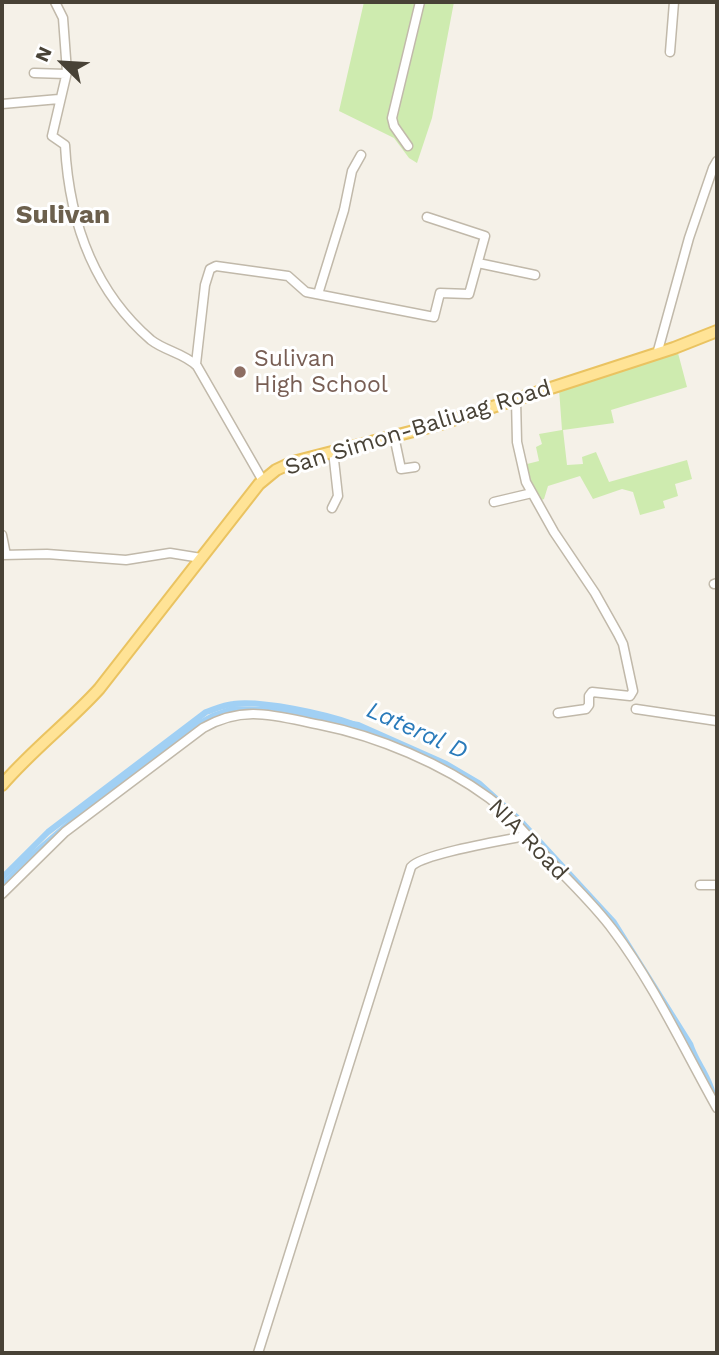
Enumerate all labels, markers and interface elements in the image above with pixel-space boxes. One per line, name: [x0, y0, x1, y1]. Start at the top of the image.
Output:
north arrow: [28, 28, 98, 98]
text: N: [30, 43, 57, 65]
district label: Sulivan: [16, 199, 110, 231]
place label: Sulivan High School: [254, 345, 388, 399]
marker: Sulivan High School: [232, 364, 248, 380]
street label: San Simon-Baliuag Road: [282, 374, 554, 482]
water label: Lateral D: [362, 696, 472, 766]
street label: NIA Road: [482, 793, 574, 887]

